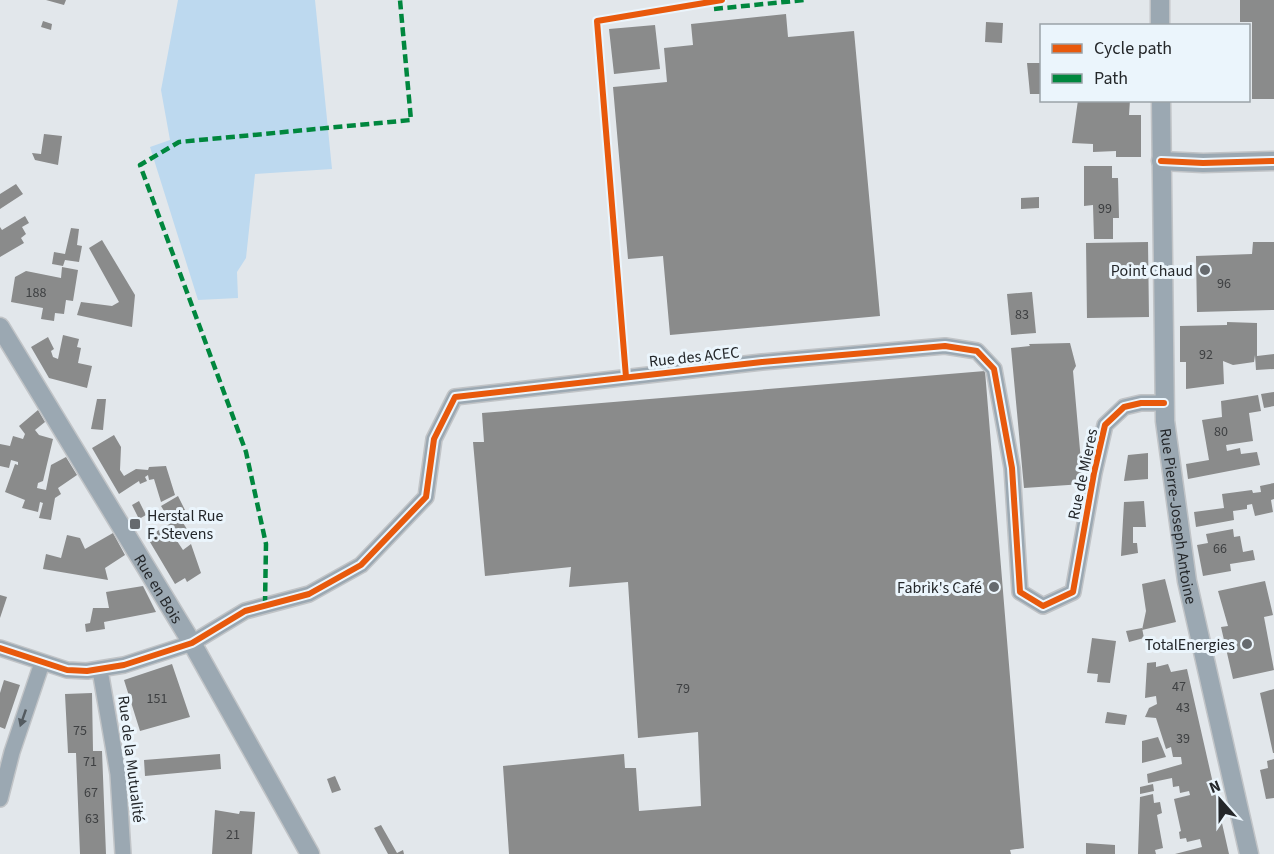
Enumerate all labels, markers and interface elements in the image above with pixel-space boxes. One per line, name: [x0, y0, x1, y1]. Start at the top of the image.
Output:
legend: [1040, 24, 1250, 102]
text: Cycle path: [1094, 36, 1172, 61]
text: Path: [1094, 66, 1128, 91]
house number: 99: [1098, 199, 1112, 219]
place label: Point Chaud: [1111, 260, 1193, 282]
marker: Point Chaud: [1198, 263, 1212, 277]
house number: 96: [1217, 274, 1231, 294]
house number: 188: [26, 283, 46, 303]
house number: 83: [1015, 305, 1029, 325]
street label: Rue des ACEC: [648, 341, 740, 373]
house number: 92: [1199, 345, 1213, 365]
house number: 80: [1214, 422, 1228, 442]
street label: Rue de Mieres: [1063, 426, 1103, 522]
street label: Rue Pierre-Joseph Antoine: [1154, 427, 1202, 606]
place label: Herstal Rue F. Stevens: [147, 505, 223, 545]
marker: Herstal Rue F. Stevens: [128, 517, 142, 531]
house number: 66: [1213, 539, 1227, 559]
street label: Rue en Bois: [128, 550, 188, 628]
place label: Fabrik's Café: [897, 577, 982, 599]
marker: Fabrik's Café: [987, 580, 1001, 594]
place label: TotalEnergies: [1145, 634, 1235, 656]
marker: TotalEnergies: [1240, 637, 1254, 651]
house number: 47: [1172, 677, 1186, 697]
house number: 79: [676, 679, 690, 699]
house number: 151: [147, 689, 167, 709]
street label: Rue de la Mutualité: [112, 694, 150, 824]
house number: 43: [1176, 698, 1190, 718]
one-way arrow: [18, 709, 28, 727]
house number: 75: [73, 721, 87, 741]
house number: 39: [1176, 729, 1190, 749]
house number: 71: [83, 752, 97, 772]
north arrow: [1190, 770, 1250, 830]
text: N: [1206, 775, 1224, 799]
house number: 67: [84, 783, 98, 803]
house number: 63: [85, 809, 99, 829]
house number: 21: [226, 825, 240, 845]

